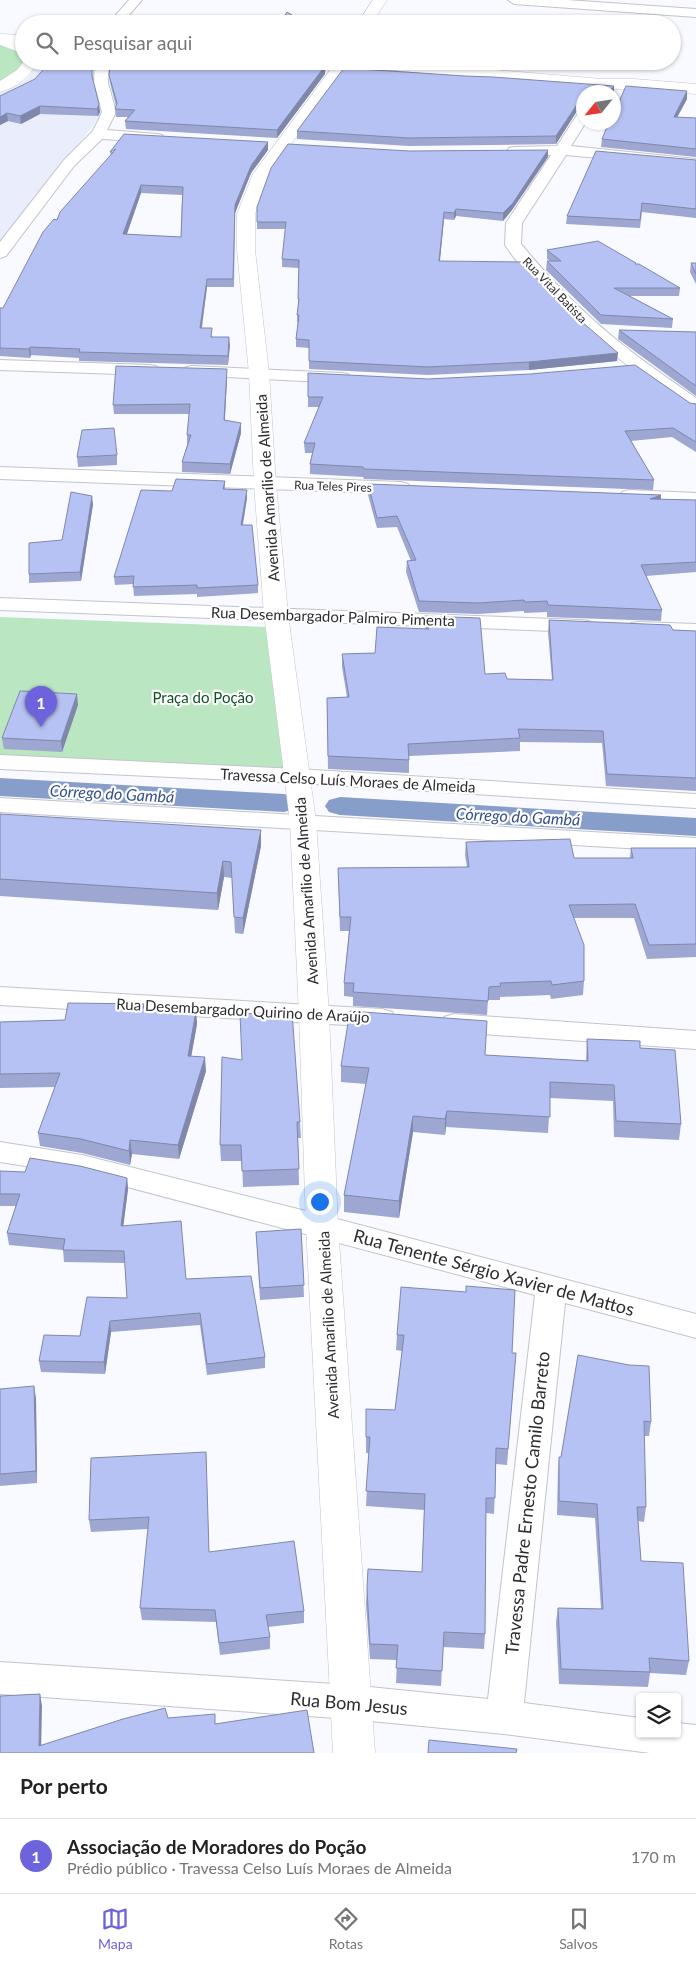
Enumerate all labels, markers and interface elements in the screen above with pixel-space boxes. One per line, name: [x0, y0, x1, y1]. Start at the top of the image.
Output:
search box: [15, 15, 681, 70]
icon: search: [33, 29, 61, 57]
text: Pesquisar aqui: [73, 31, 192, 54]
north arrow: [576, 85, 621, 130]
street label: Rua Vital Batista: [520, 254, 590, 326]
street label: Avenida Amarílio de Almeida: [251, 394, 283, 582]
street label: Rua Teles Pires: [294, 477, 372, 495]
street label: Rua Desembargador Palmiro Pimenta: [211, 603, 455, 629]
pin: 1: [25, 686, 57, 727]
park label: Praça do Poção: [152, 688, 254, 706]
street label: Travessa Celso Luís Moraes de Almeida: [220, 764, 476, 796]
water label: Córrego do Gambá: [49, 780, 176, 806]
street label: Avenida Amarílio de Almeida: [290, 797, 322, 985]
water label: Córrego do Gambá: [455, 803, 582, 829]
street label: Rua Desembargador Quirino de Araújo: [116, 994, 370, 1026]
your location: [307, 1189, 333, 1215]
street label: Rua Tenente Sérgio Xavier de Mattos: [351, 1224, 637, 1320]
street label: Avenida Amarílio de Almeida: [314, 1231, 342, 1419]
street label: Travessa Padre Ernesto Camilo Barreto: [500, 1350, 554, 1656]
street label: Rua Bom Jesus: [290, 1687, 409, 1719]
map controls: [636, 1693, 681, 1738]
button: layers: [636, 1693, 681, 1738]
text: Por perto: [20, 1773, 108, 1798]
text: Associação de Moradores do Poção: [67, 1835, 366, 1858]
text: 1: [31, 1847, 41, 1866]
text: 170 m: [631, 1847, 676, 1866]
text: Prédio público · Travessa Celso Luís Moraes de Almeida: [67, 1858, 452, 1877]
tab: Mapa: [98, 1905, 133, 1952]
tab: Rotas: [329, 1905, 363, 1952]
tab: Salvos: [559, 1905, 598, 1952]

